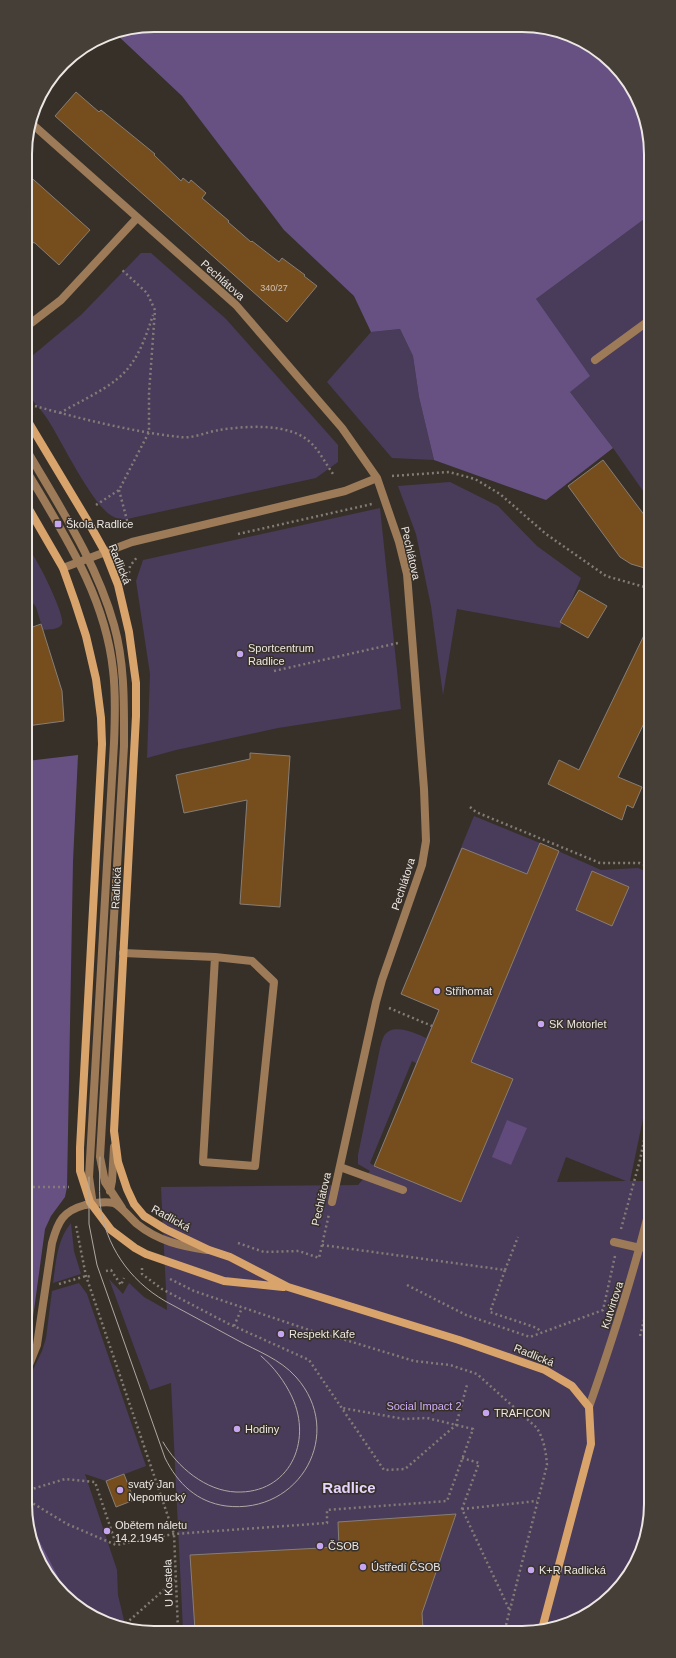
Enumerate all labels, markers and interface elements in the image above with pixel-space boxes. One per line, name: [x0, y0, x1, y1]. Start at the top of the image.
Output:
street label: Pechlátova: [199, 257, 248, 303]
house number: 340/27: [260, 283, 288, 293]
place label: Škola Radlice: [66, 518, 133, 530]
marker: Škola Radlice: [53, 519, 63, 529]
street label: Pechlátova: [399, 525, 423, 582]
street label: Radlická: [107, 542, 134, 587]
place label: Sportcentrum Radlice: [248, 642, 314, 667]
marker: Sportcentrum Radlice: [235, 649, 245, 659]
street label: Pechlátova: [389, 855, 417, 912]
street label: Radlická: [109, 866, 123, 909]
place label: Střihomat: [445, 985, 492, 997]
marker: Střihomat: [432, 986, 442, 996]
place label: SK Motorlet: [549, 1018, 606, 1030]
marker: SK Motorlet: [536, 1019, 546, 1029]
street label: Pechlátova: [309, 1170, 333, 1227]
street label: Radlická: [150, 1203, 193, 1234]
street label: Kutvirtova: [599, 1279, 626, 1330]
place label: Respekt Kafe: [289, 1328, 355, 1340]
marker: Respekt Kafe: [276, 1329, 286, 1339]
street label: Radlická: [512, 1342, 557, 1369]
park label: Social Impact 2: [386, 1400, 462, 1412]
place label: TRAFICON: [494, 1407, 550, 1419]
marker: TRAFICON: [481, 1408, 491, 1418]
place label: Hodiny: [245, 1423, 280, 1435]
marker: Hodiny: [232, 1424, 242, 1434]
place label: svatý Jan Nepomucký: [128, 1478, 187, 1503]
district label: Radlice: [322, 1479, 376, 1496]
marker: svatý Jan Nepomucký: [115, 1485, 125, 1495]
place label: Obětem náletu 14.2.1945: [115, 1519, 187, 1544]
marker: Obětem náletu 14.2.1945: [102, 1526, 112, 1536]
place label: ČSOB: [328, 1540, 359, 1552]
marker: ČSOB: [315, 1541, 325, 1551]
street label: U Kostela: [161, 1558, 175, 1607]
place label: Ústředí ČSOB: [371, 1561, 441, 1573]
marker: Ústředí ČSOB: [358, 1562, 368, 1572]
place label: K+R Radlická: [539, 1564, 607, 1576]
marker: K+R Radlická: [526, 1565, 536, 1575]

